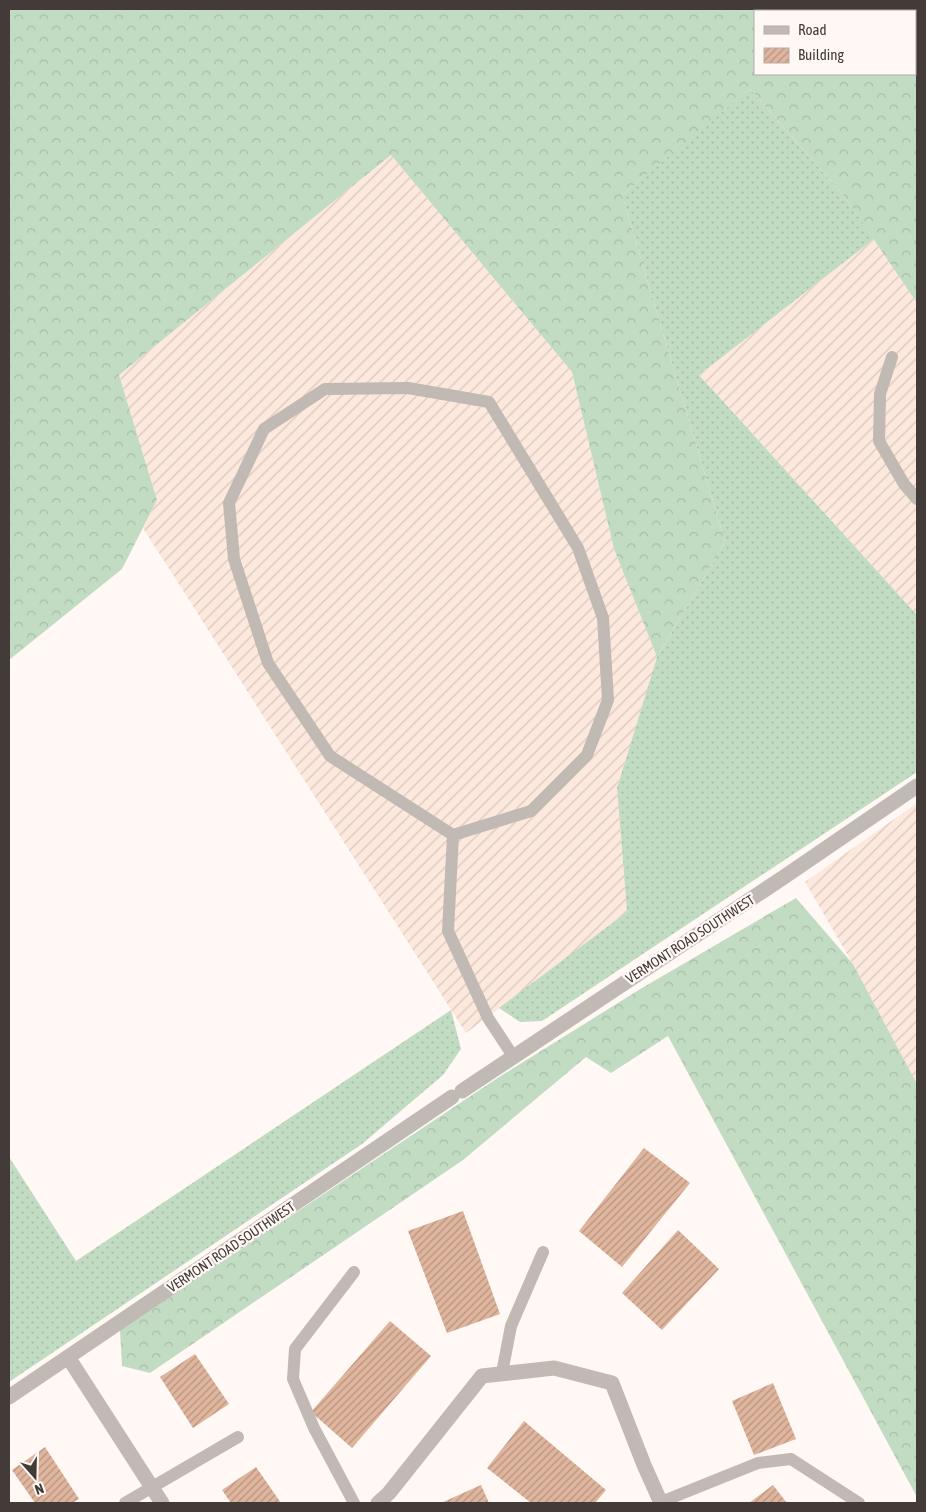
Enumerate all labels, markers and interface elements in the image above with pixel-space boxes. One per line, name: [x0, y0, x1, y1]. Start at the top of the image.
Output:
legend: [754, 10, 916, 75]
text: Road: [798, 21, 827, 38]
text: Building: [798, 46, 844, 63]
street label: VERMONT ROAD SOUTHWEST: [623, 891, 757, 987]
street label: VERMONT ROAD SOUTHWEST: [164, 1198, 298, 1296]
north arrow: [10, 1452, 60, 1502]
text: N: [33, 1480, 46, 1498]

